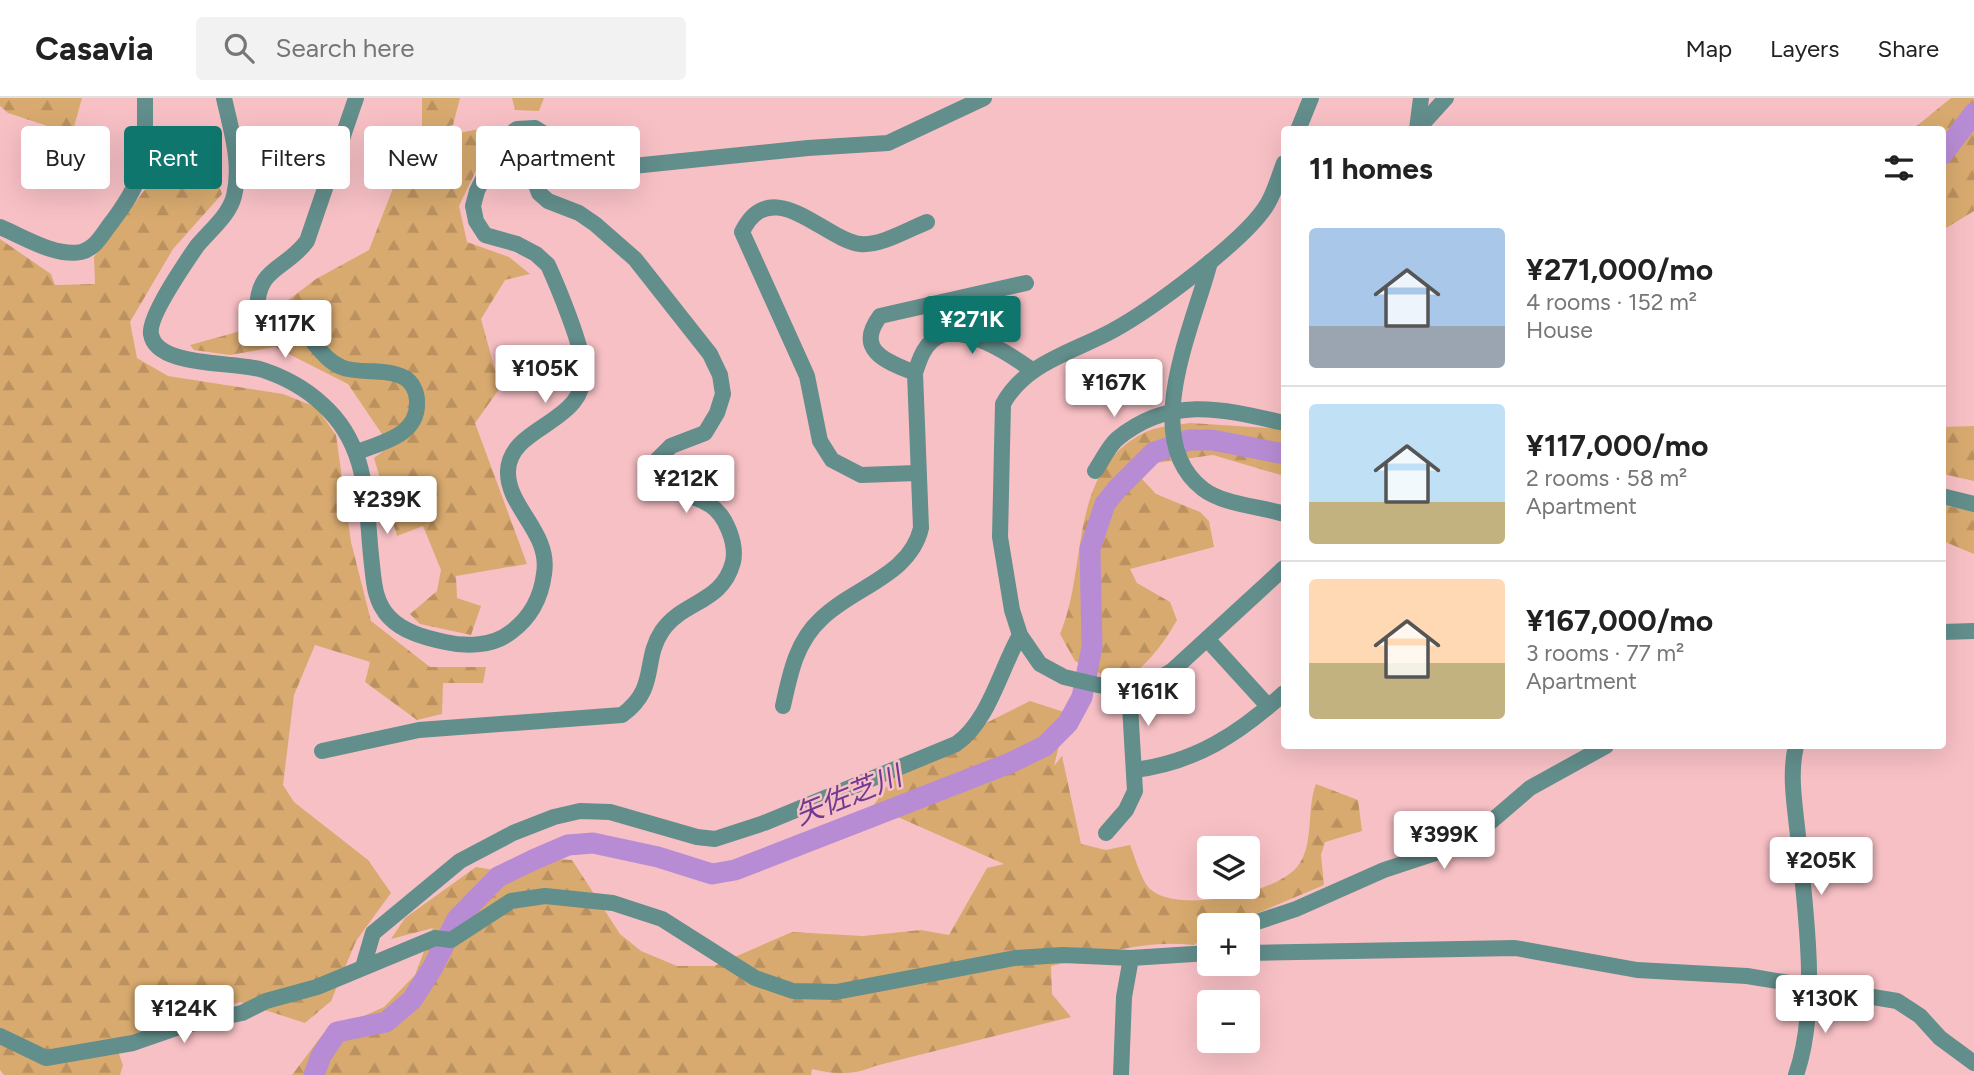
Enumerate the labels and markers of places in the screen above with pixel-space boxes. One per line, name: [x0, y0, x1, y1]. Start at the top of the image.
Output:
pin: ¥271K: [923, 296, 1021, 356]
pin: ¥117K: [236, 300, 334, 360]
pin: ¥105K: [496, 345, 594, 405]
pin: ¥167K: [1065, 360, 1163, 419]
pin: ¥212K: [637, 456, 735, 515]
pin: ¥239K: [338, 476, 436, 536]
pin: ¥161K: [1099, 668, 1197, 728]
pin: ¥399K: [1395, 812, 1493, 871]
pin: ¥205K: [1772, 838, 1870, 897]
pin: ¥130K: [1776, 976, 1874, 1035]
pin: ¥124K: [135, 986, 233, 1045]

